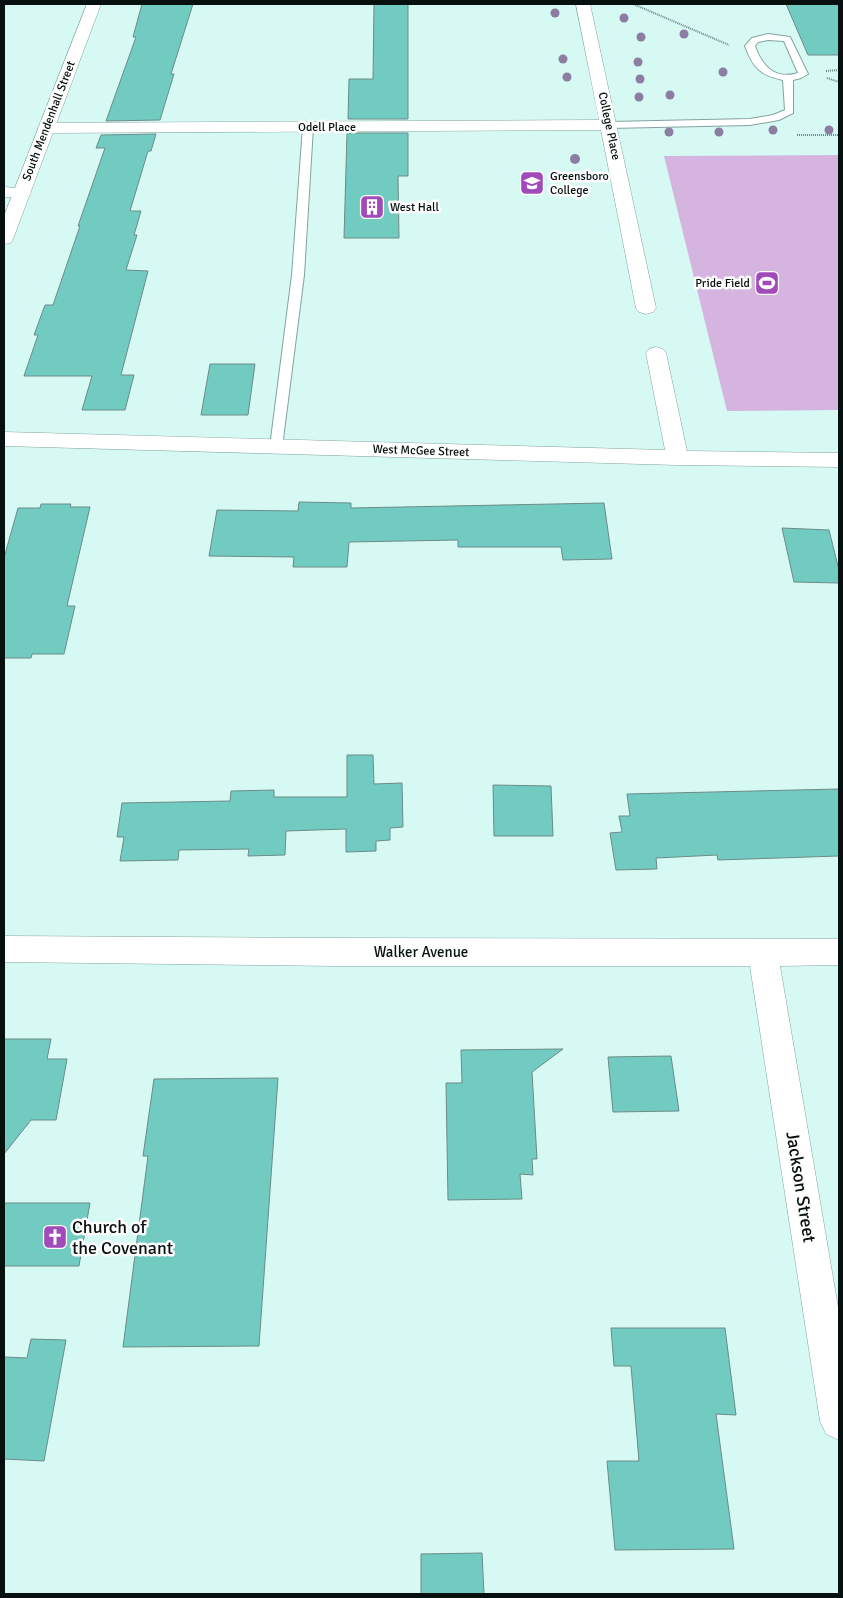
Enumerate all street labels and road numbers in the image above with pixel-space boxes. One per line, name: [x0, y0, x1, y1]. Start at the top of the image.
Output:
street label: South Mendenhall Street: [19, 59, 79, 183]
street label: College Place: [594, 91, 624, 161]
street label: Odell Place: [298, 120, 356, 135]
street label: West McGee Street: [372, 442, 470, 460]
street label: Walker Avenue: [374, 943, 468, 961]
street label: Jackson Street: [781, 1130, 821, 1244]

